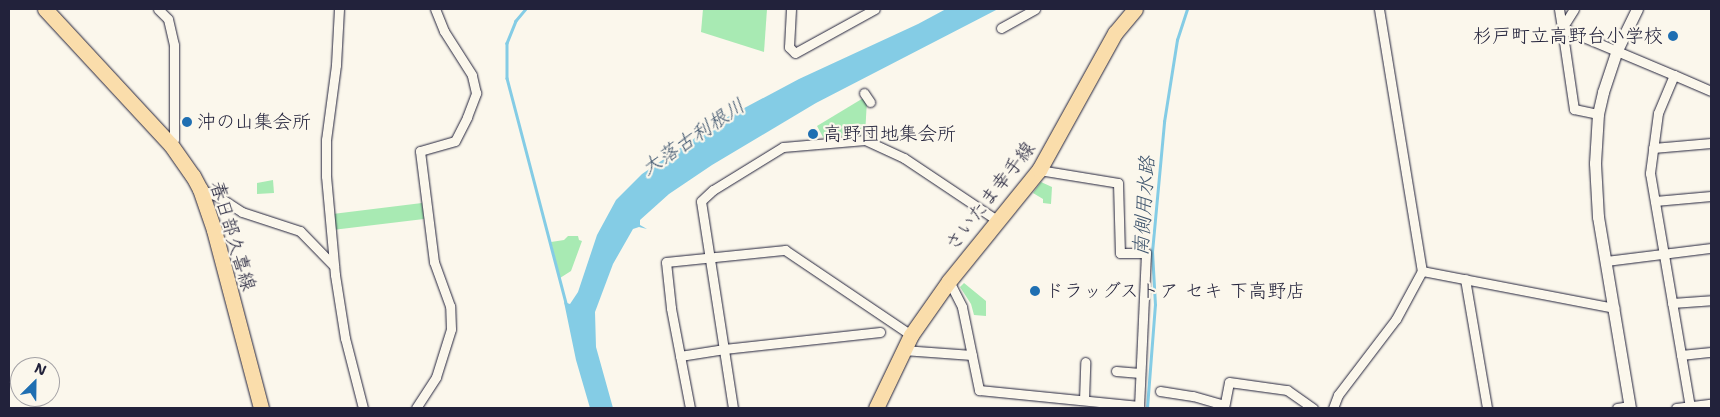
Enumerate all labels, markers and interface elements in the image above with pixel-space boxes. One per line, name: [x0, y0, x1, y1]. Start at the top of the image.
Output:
place label: 杉戸町立高野台小学校: [1473, 25, 1663, 47]
marker: 杉戸町立高野台小学校: [1667, 30, 1679, 42]
water label: 大落古利根川: [637, 94, 749, 180]
place label: 沖の山集会所: [197, 111, 311, 133]
marker: 沖の山集会所: [181, 116, 193, 128]
place label: 高野団地集会所: [823, 123, 956, 145]
marker: 高野団地集会所: [807, 128, 819, 140]
street label: さいたま幸手線: [940, 137, 1040, 255]
water label: 南側用水路: [1129, 155, 1159, 257]
street label: 春日部久喜線: [205, 178, 261, 294]
place label: ドラッグストア セキ 下高野店: [1045, 280, 1305, 302]
marker: ドラッグストア セキ 下高野店: [1029, 285, 1041, 297]
north arrow: [10, 357, 60, 407]
text: N: [32, 359, 49, 380]

